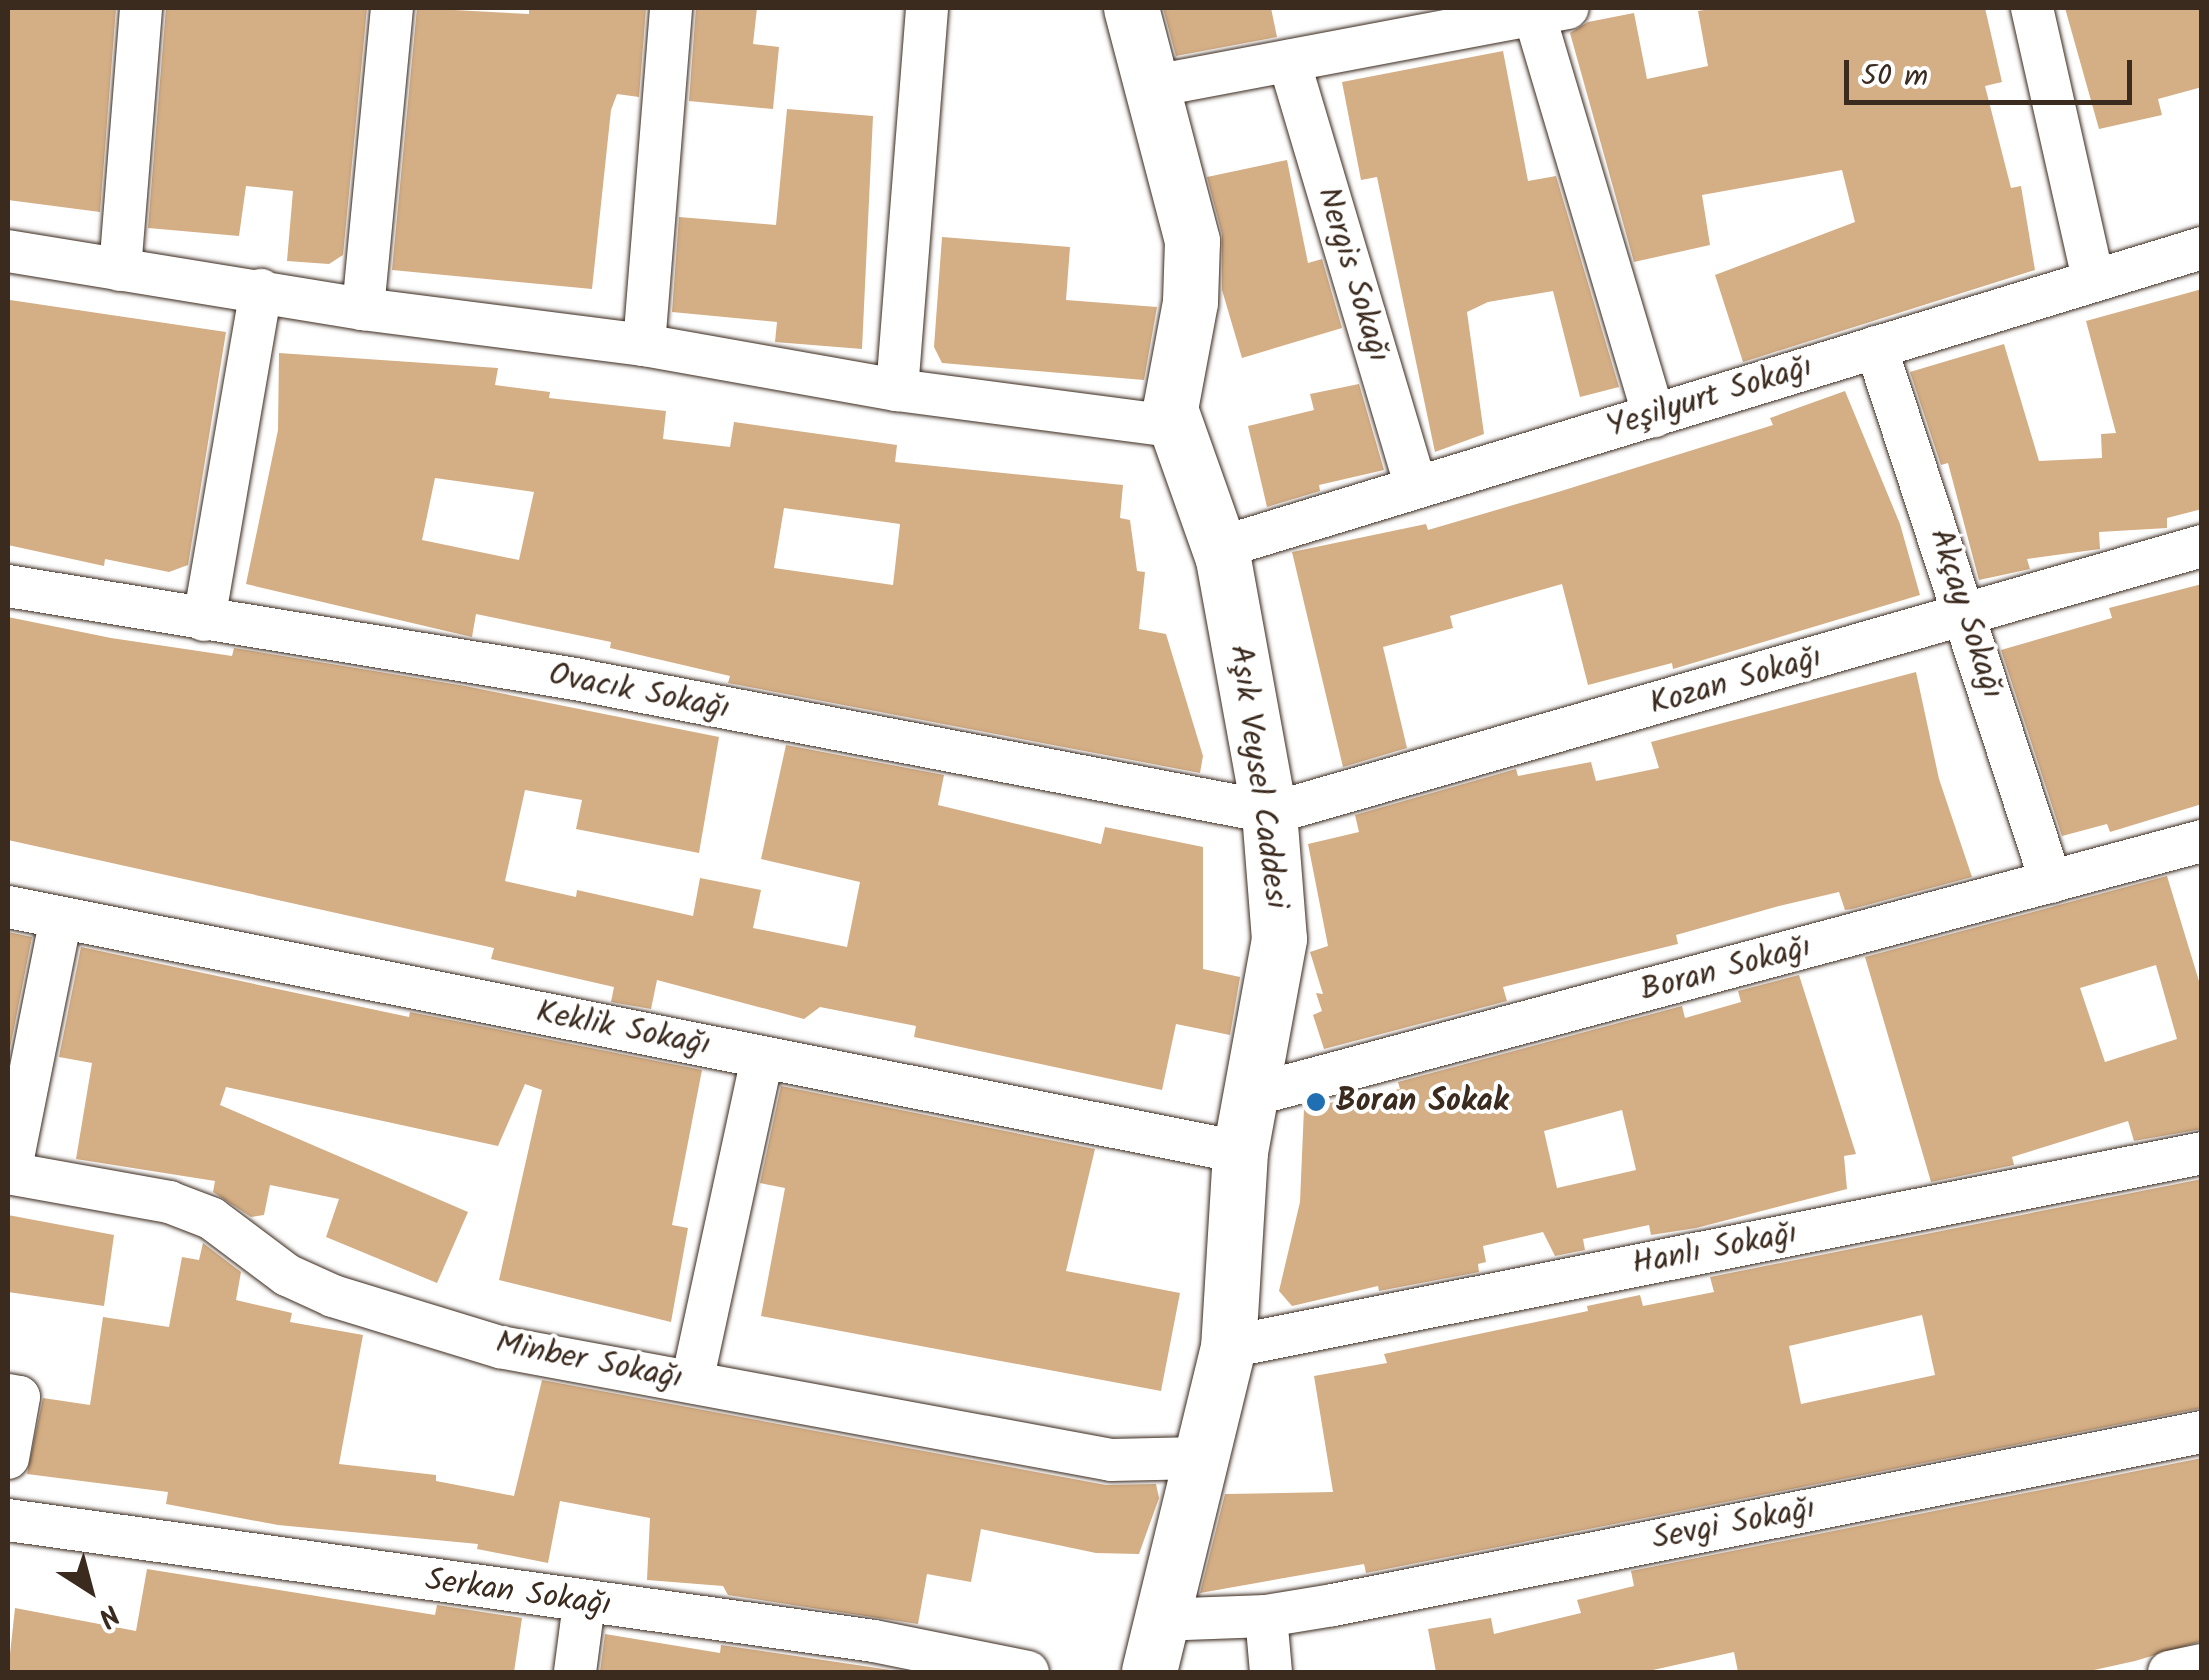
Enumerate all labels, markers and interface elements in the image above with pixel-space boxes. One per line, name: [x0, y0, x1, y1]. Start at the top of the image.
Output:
scale bar: [1849, 40, 2136, 102]
text: 50 m: [1861, 53, 1928, 101]
street label: Nergis Sokağı: [1307, 183, 1397, 367]
street label: Yeşilyurt Sokağı: [1603, 349, 1817, 447]
street label: Akçay Sokağı: [1919, 524, 2011, 704]
street label: Kozan Sokağı: [1646, 639, 1826, 725]
street label: Aşık Veysel Caddesi: [1219, 643, 1295, 911]
street label: Ovacık Sokağı: [545, 657, 733, 729]
street label: Boran Sokağı: [1636, 929, 1816, 1011]
street label: Keklik Sokağı: [533, 994, 713, 1066]
place label: Boran Sokak: [1336, 1083, 1509, 1121]
marker: Boran Sokak: [1305, 1091, 1327, 1113]
street label: Hanlı Sokağı: [1629, 1215, 1801, 1285]
street label: Minber Sokağı: [492, 1325, 686, 1399]
street label: Sevgi Sokağı: [1649, 1490, 1819, 1560]
north arrow: [40, 1540, 140, 1640]
street label: Serkan Sokağı: [423, 1562, 613, 1626]
text: N: [88, 1591, 128, 1638]

